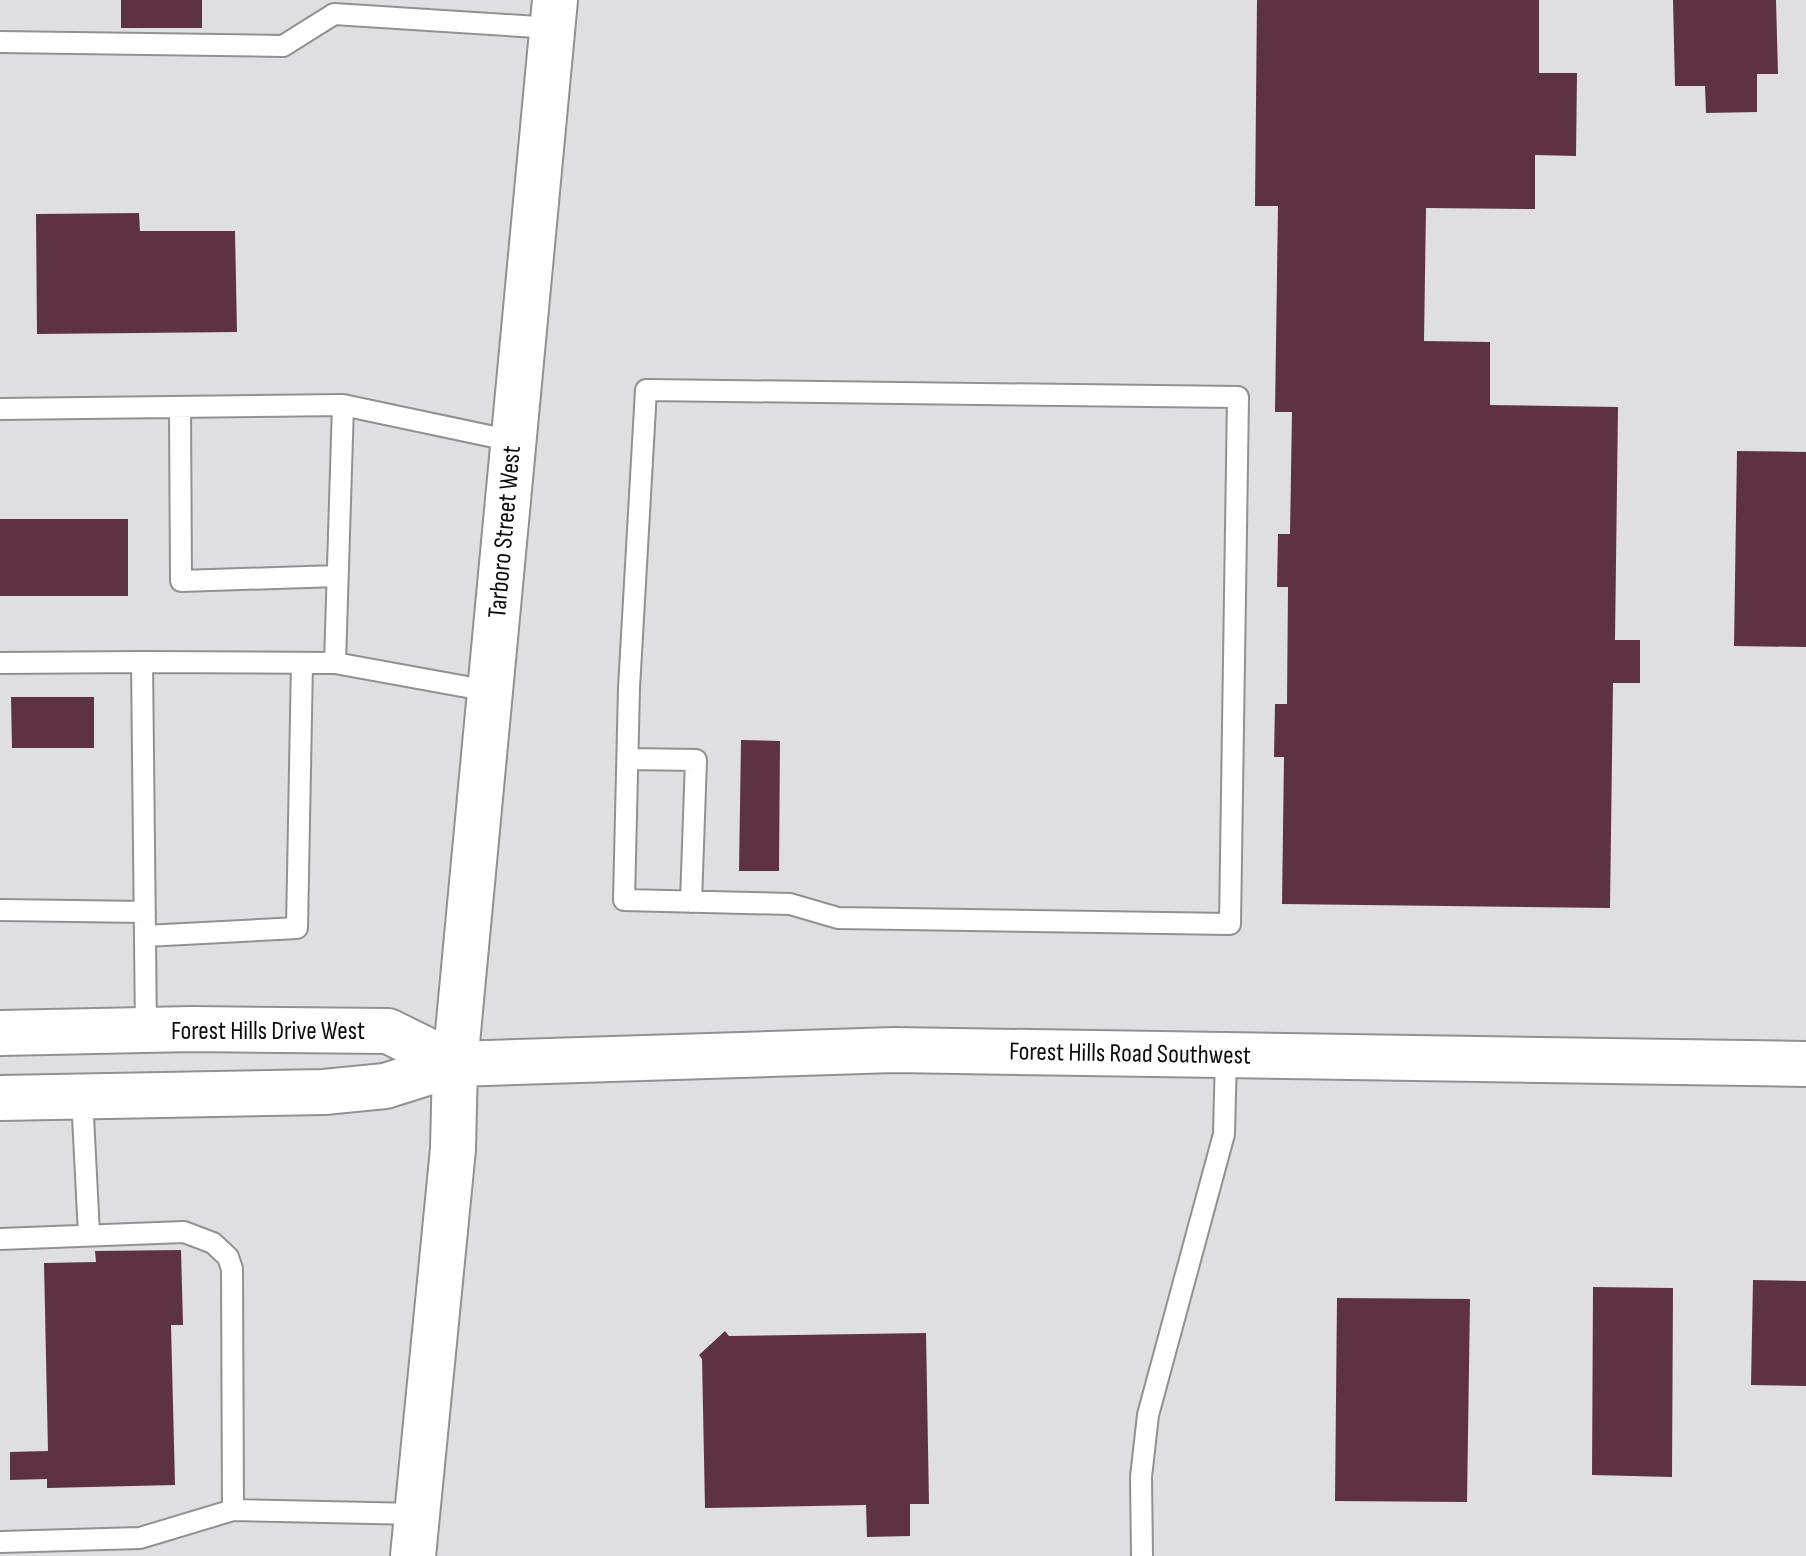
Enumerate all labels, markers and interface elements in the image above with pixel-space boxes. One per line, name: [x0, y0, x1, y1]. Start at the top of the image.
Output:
street label: Tarboro Street West: [482, 444, 528, 620]
street label: Forest Hills Drive West: [171, 1016, 365, 1047]
street label: Forest Hills Road Southwest: [1009, 1036, 1251, 1072]

